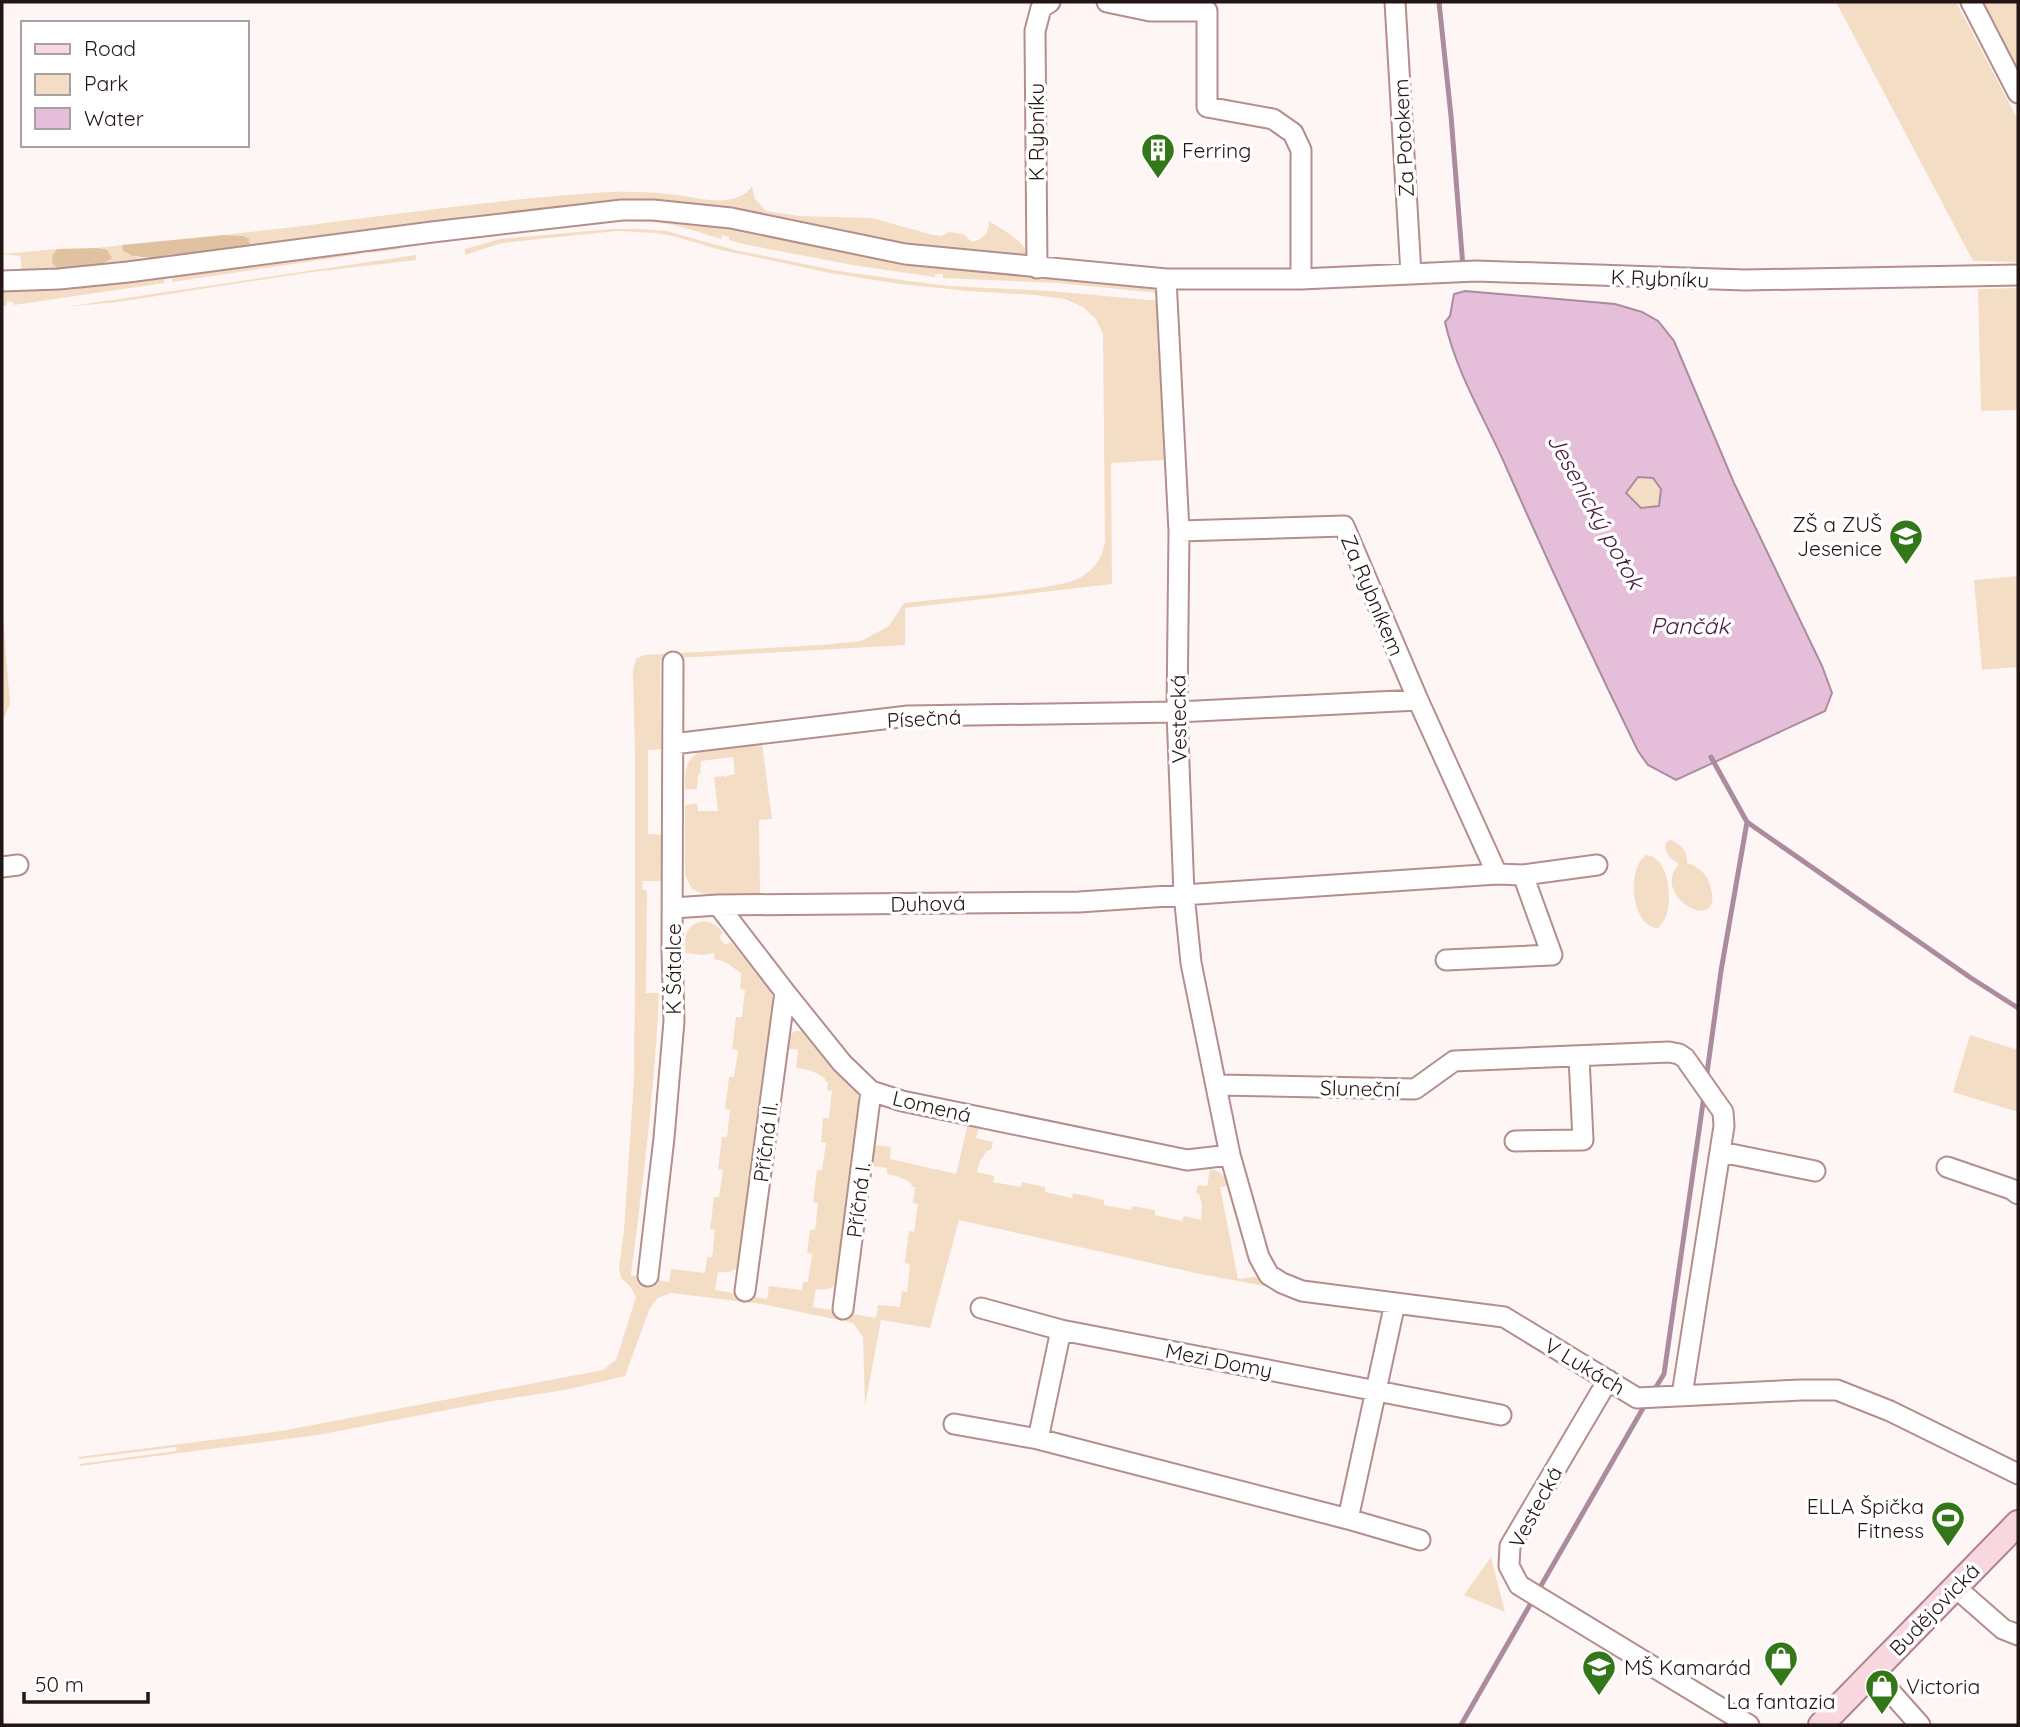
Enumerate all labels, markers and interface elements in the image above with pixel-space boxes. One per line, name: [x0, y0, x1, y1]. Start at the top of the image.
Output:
legend: [21, 21, 248, 147]
text: Road: [84, 35, 136, 61]
text: Park: [84, 70, 128, 96]
street label: Za Potokem: [1387, 78, 1419, 198]
street label: K Rybníku: [1023, 83, 1049, 181]
text: Water: [84, 105, 144, 131]
building icon: Ferring: [1139, 131, 1177, 180]
place label: Ferring: [1182, 137, 1251, 163]
street label: K Rybníku: [1610, 263, 1710, 293]
water label: Jesenický potok: [1541, 428, 1652, 595]
place label: ZŠ a ZUŠ Jesenice: [1792, 511, 1882, 561]
school or university icon: ZŠ a ZUŠ Jesenice: [1887, 517, 1925, 566]
street label: Za Rybníkem: [1336, 530, 1410, 660]
water label: Pančák: [1651, 611, 1731, 640]
street label: Vestecká: [1164, 674, 1192, 764]
street label: Písečná: [886, 703, 962, 733]
street label: Duhová: [890, 889, 966, 917]
street label: K Šátalce: [660, 923, 686, 1015]
street label: Sluneční: [1320, 1074, 1401, 1102]
street label: Lomená: [890, 1084, 974, 1128]
street label: Příčná II.: [747, 1100, 783, 1184]
street label: Příčná I.: [840, 1161, 876, 1239]
street label: V Lukách: [1540, 1332, 1630, 1400]
street label: Mezi Domy: [1163, 1337, 1275, 1383]
street label: Vestecká: [1503, 1462, 1567, 1552]
place label: ELLA Špička Fitness: [1807, 1493, 1924, 1543]
sports icon: ELLA Špička Fitness: [1929, 1499, 1967, 1548]
street label: Budějovická: [1883, 1557, 1985, 1661]
shop icon: La fantazia: [1762, 1639, 1800, 1688]
school or university icon: MŠ Kamarád: [1580, 1648, 1618, 1697]
place label: MŠ Kamarád: [1624, 1654, 1751, 1680]
scale bar: [24, 1660, 149, 1704]
shop icon: Victoria: [1863, 1667, 1901, 1716]
text: 50 m: [35, 1671, 84, 1697]
place label: Victoria: [1906, 1673, 1980, 1699]
place label: La fantazia: [1726, 1688, 1836, 1714]

